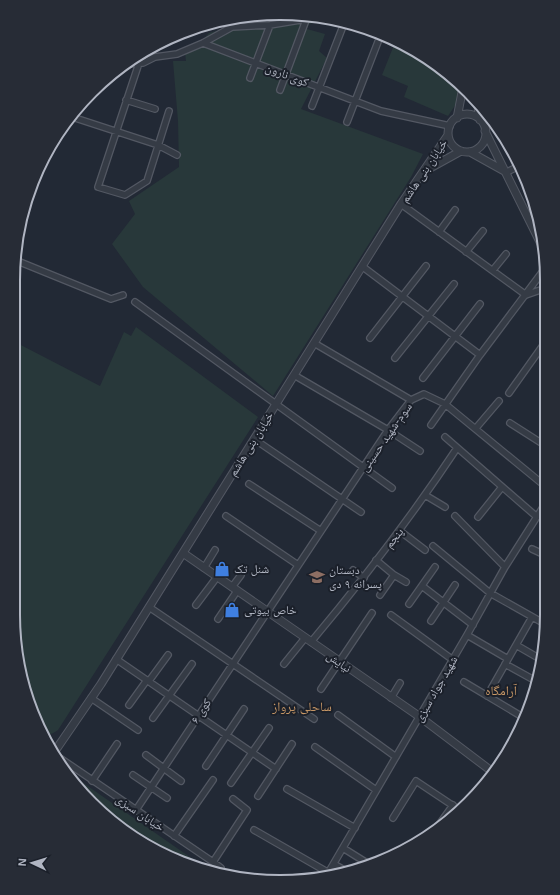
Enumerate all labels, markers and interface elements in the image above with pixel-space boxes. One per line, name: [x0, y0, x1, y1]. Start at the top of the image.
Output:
street label: کوی نارون: [264, 60, 311, 90]
street label: خیابان بنی هاشم: [398, 136, 451, 206]
street label: سوم-شهید حسینی: [357, 400, 416, 475]
street label: خیابان بنی هاشم: [226, 409, 277, 479]
street label: پنجم: [382, 525, 407, 552]
shop icon: شنل تک: [213, 560, 231, 578]
place label: شنل تک: [234, 562, 269, 576]
place label: دبستان پسرانه ۹ دی: [329, 563, 382, 591]
school or university icon: دبستان پسرانه ۹ دی: [308, 568, 326, 586]
shop icon: خاص بیوتی: [223, 601, 241, 619]
place label: خاص بیوتی: [244, 603, 297, 617]
street label: نیایش: [324, 649, 354, 676]
street label: شهید جواد سبزی: [411, 653, 461, 725]
district label: آرامگاه: [485, 683, 518, 699]
street label: کوی ۶: [188, 696, 214, 726]
district label: ساحلی پرواز: [271, 699, 332, 715]
street label: خیابان سبزی: [113, 792, 167, 835]
north arrow: [12, 843, 52, 883]
text: N: [16, 858, 28, 867]

